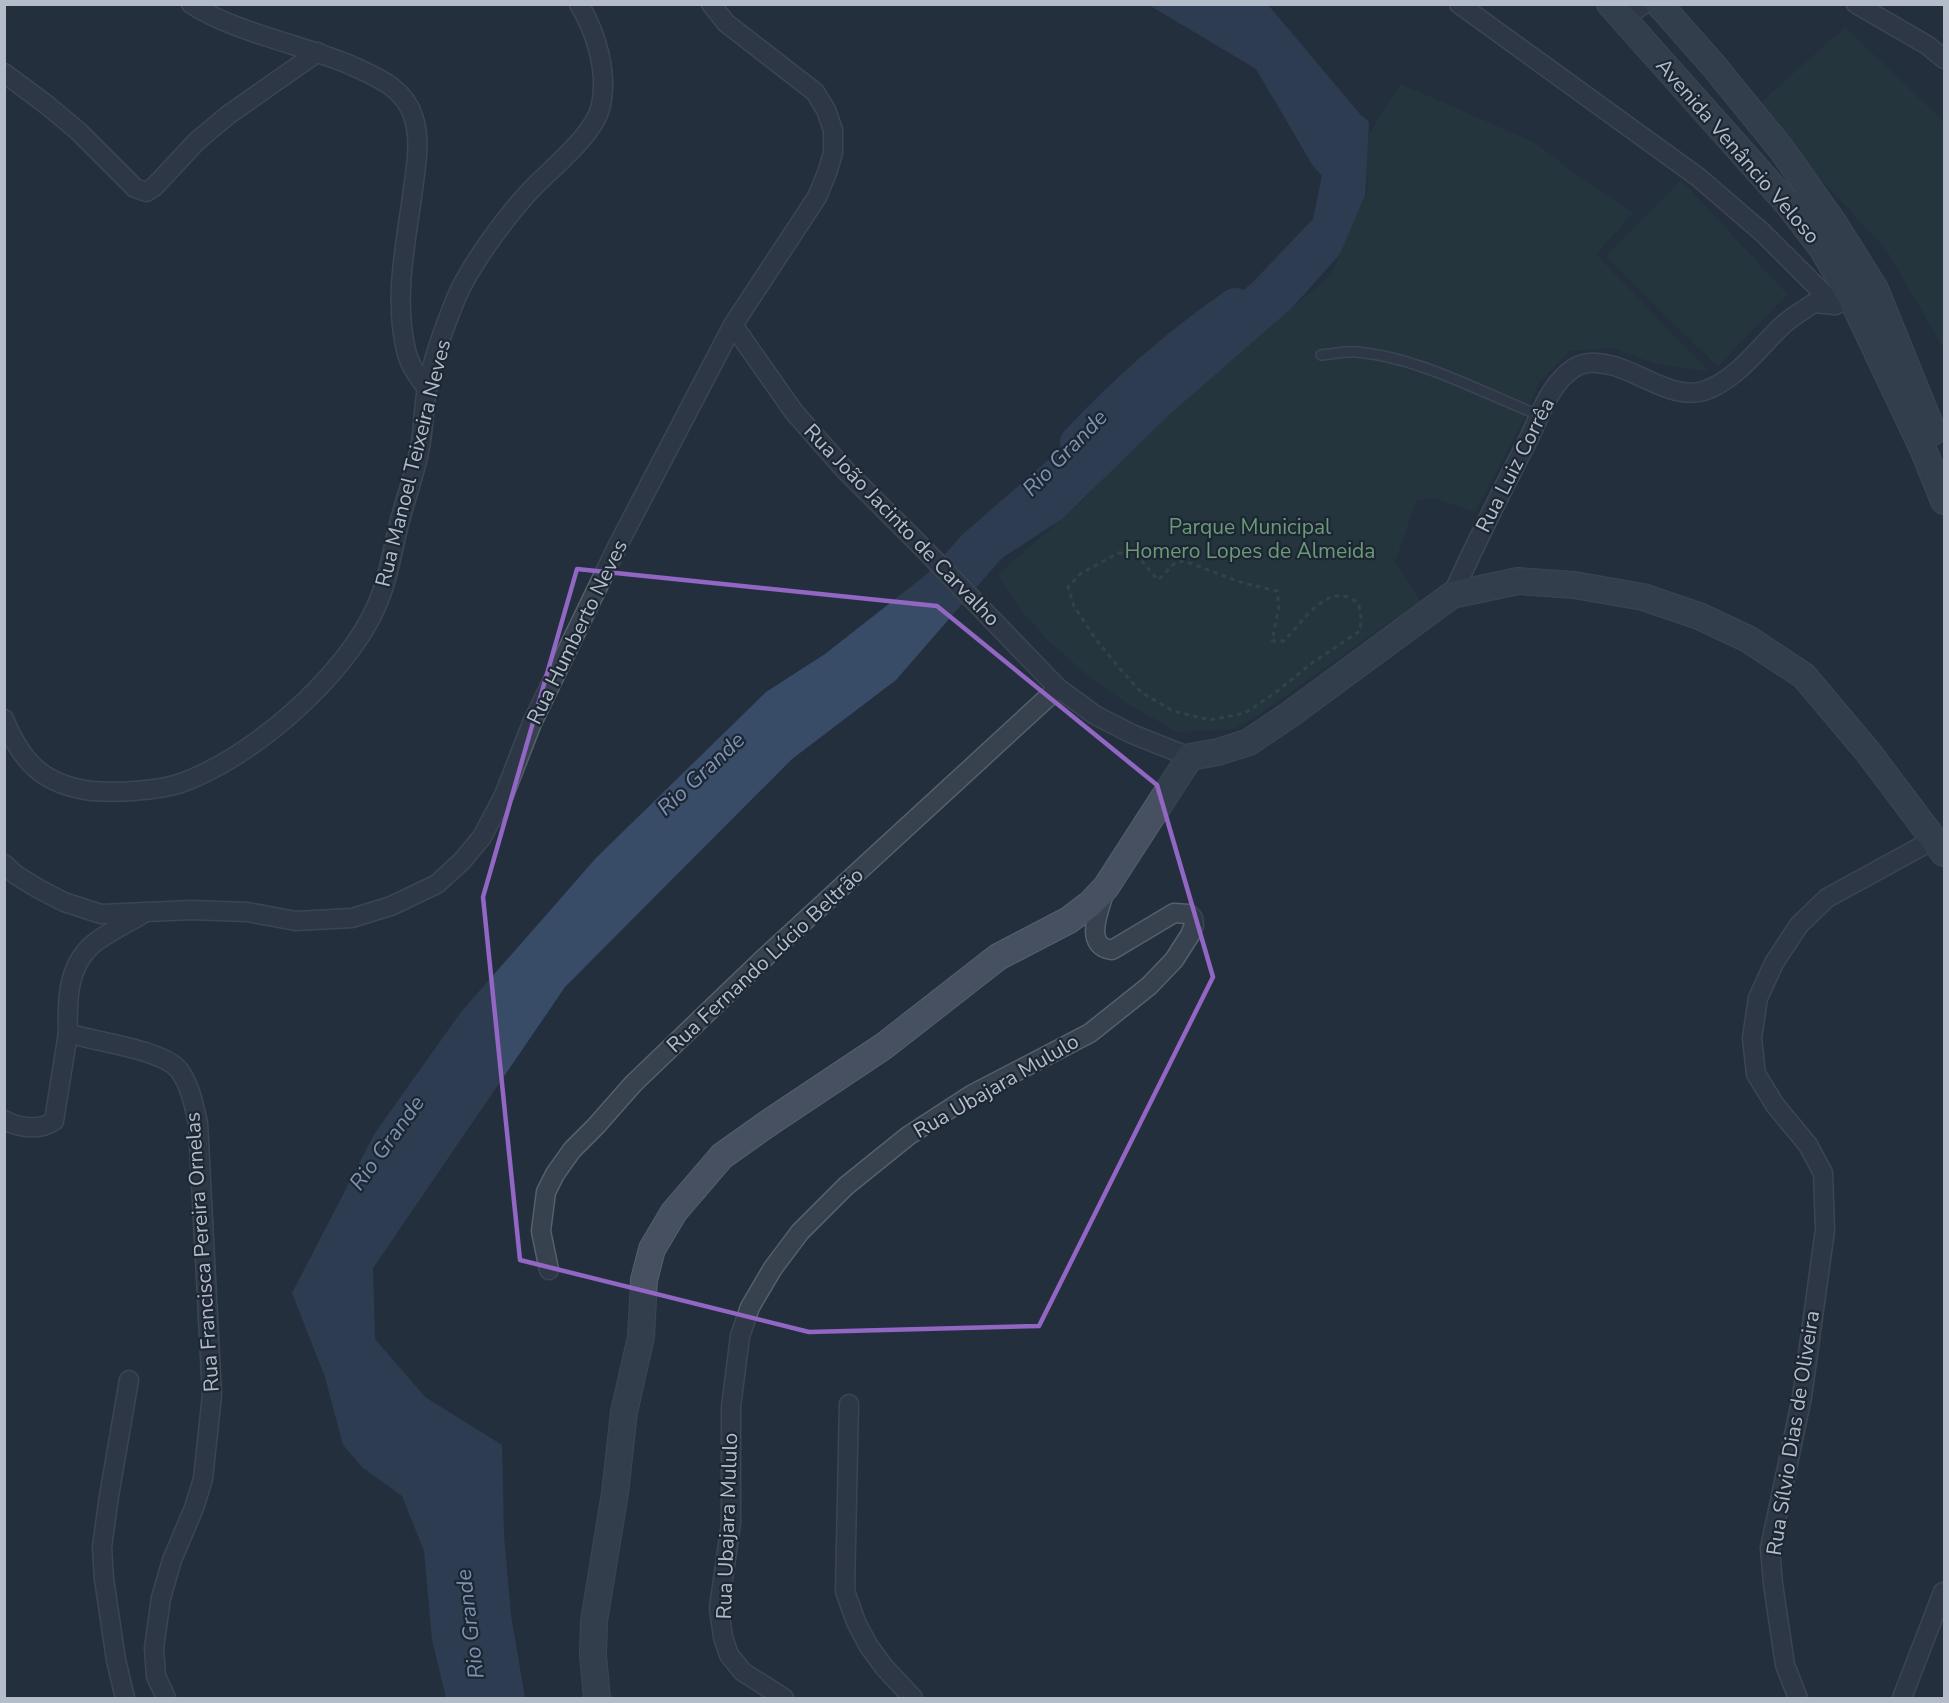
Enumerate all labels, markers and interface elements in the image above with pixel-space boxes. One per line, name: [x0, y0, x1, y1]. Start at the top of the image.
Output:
street label: Avenida Venâncio Veloso: [1650, 52, 1826, 250]
street label: Rua Manoel Teixeira Neves: [369, 336, 457, 590]
street label: Rua Luiz Corrêa: [1469, 393, 1561, 537]
water label: Rio Grande: [1016, 403, 1114, 503]
street label: Rua João Jacinto de Carvalho: [798, 418, 1006, 632]
park label: Parque Municipal Homero Lopes de Almeida: [1125, 513, 1375, 565]
street label: Rua Humberto Neves: [520, 535, 634, 729]
water label: Rio Grande: [650, 725, 752, 823]
street label: Rua Fernando Lúcio Beltrão: [660, 861, 870, 1059]
street label: Rua Ubajara Mululo: [908, 1027, 1084, 1145]
water label: Rio Grande: [342, 1089, 432, 1196]
street label: Rua Francisca Pereira Ornelas: [178, 1111, 226, 1393]
street label: Rua Sílvio Dias de Oliveira: [1760, 1309, 1826, 1557]
street label: Rua Ubajara Mululo: [710, 1432, 744, 1620]
water label: Rio Grande: [448, 1567, 492, 1680]

